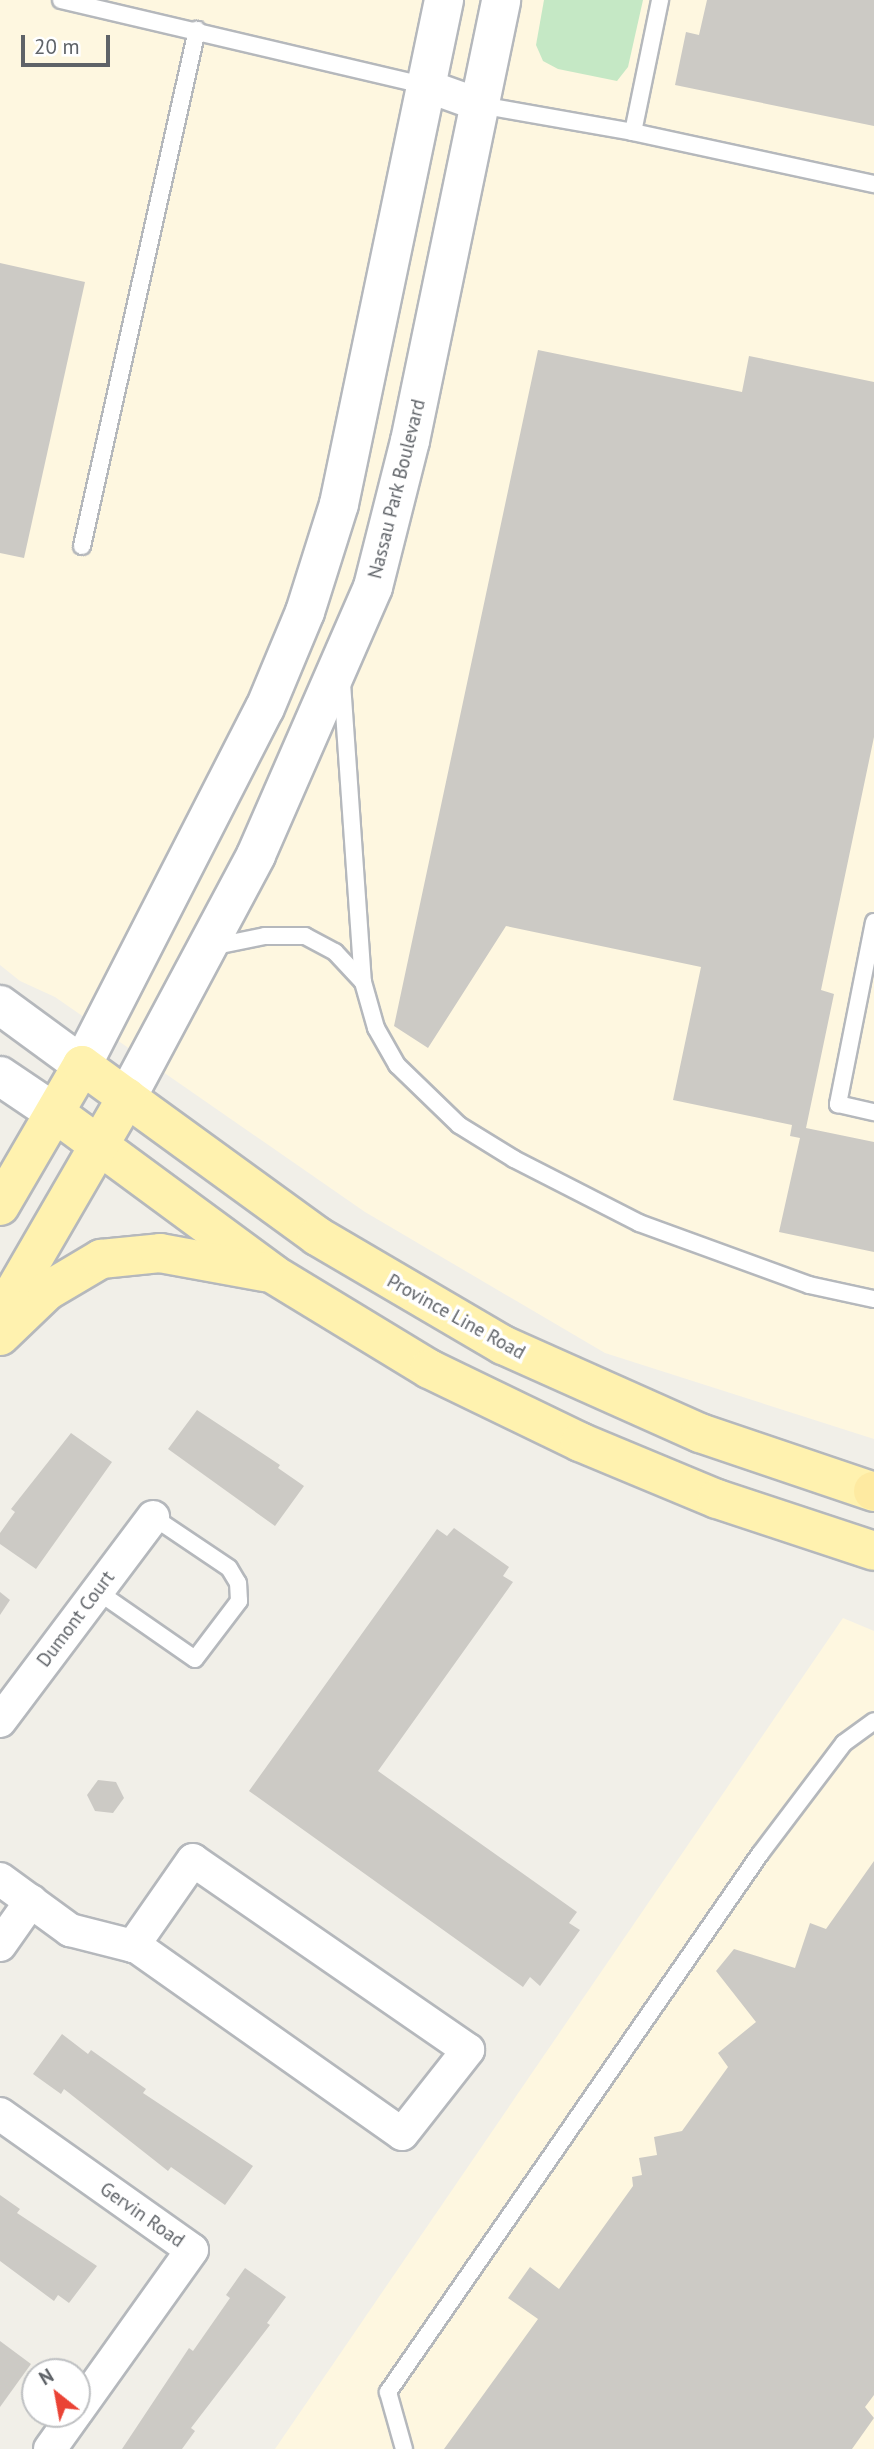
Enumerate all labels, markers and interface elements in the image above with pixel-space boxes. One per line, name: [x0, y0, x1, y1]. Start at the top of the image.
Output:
scale bar: [24, 21, 114, 65]
text: 20 m: [34, 33, 80, 60]
street label: Nassau Park Boulevard: [364, 397, 430, 581]
street label: Province Line Road: [383, 1270, 529, 1364]
street label: Dumont Court: [33, 1567, 119, 1671]
street label: Gervin Road: [95, 2178, 189, 2252]
north arrow: [21, 2358, 91, 2428]
text: N: [35, 2363, 58, 2390]

